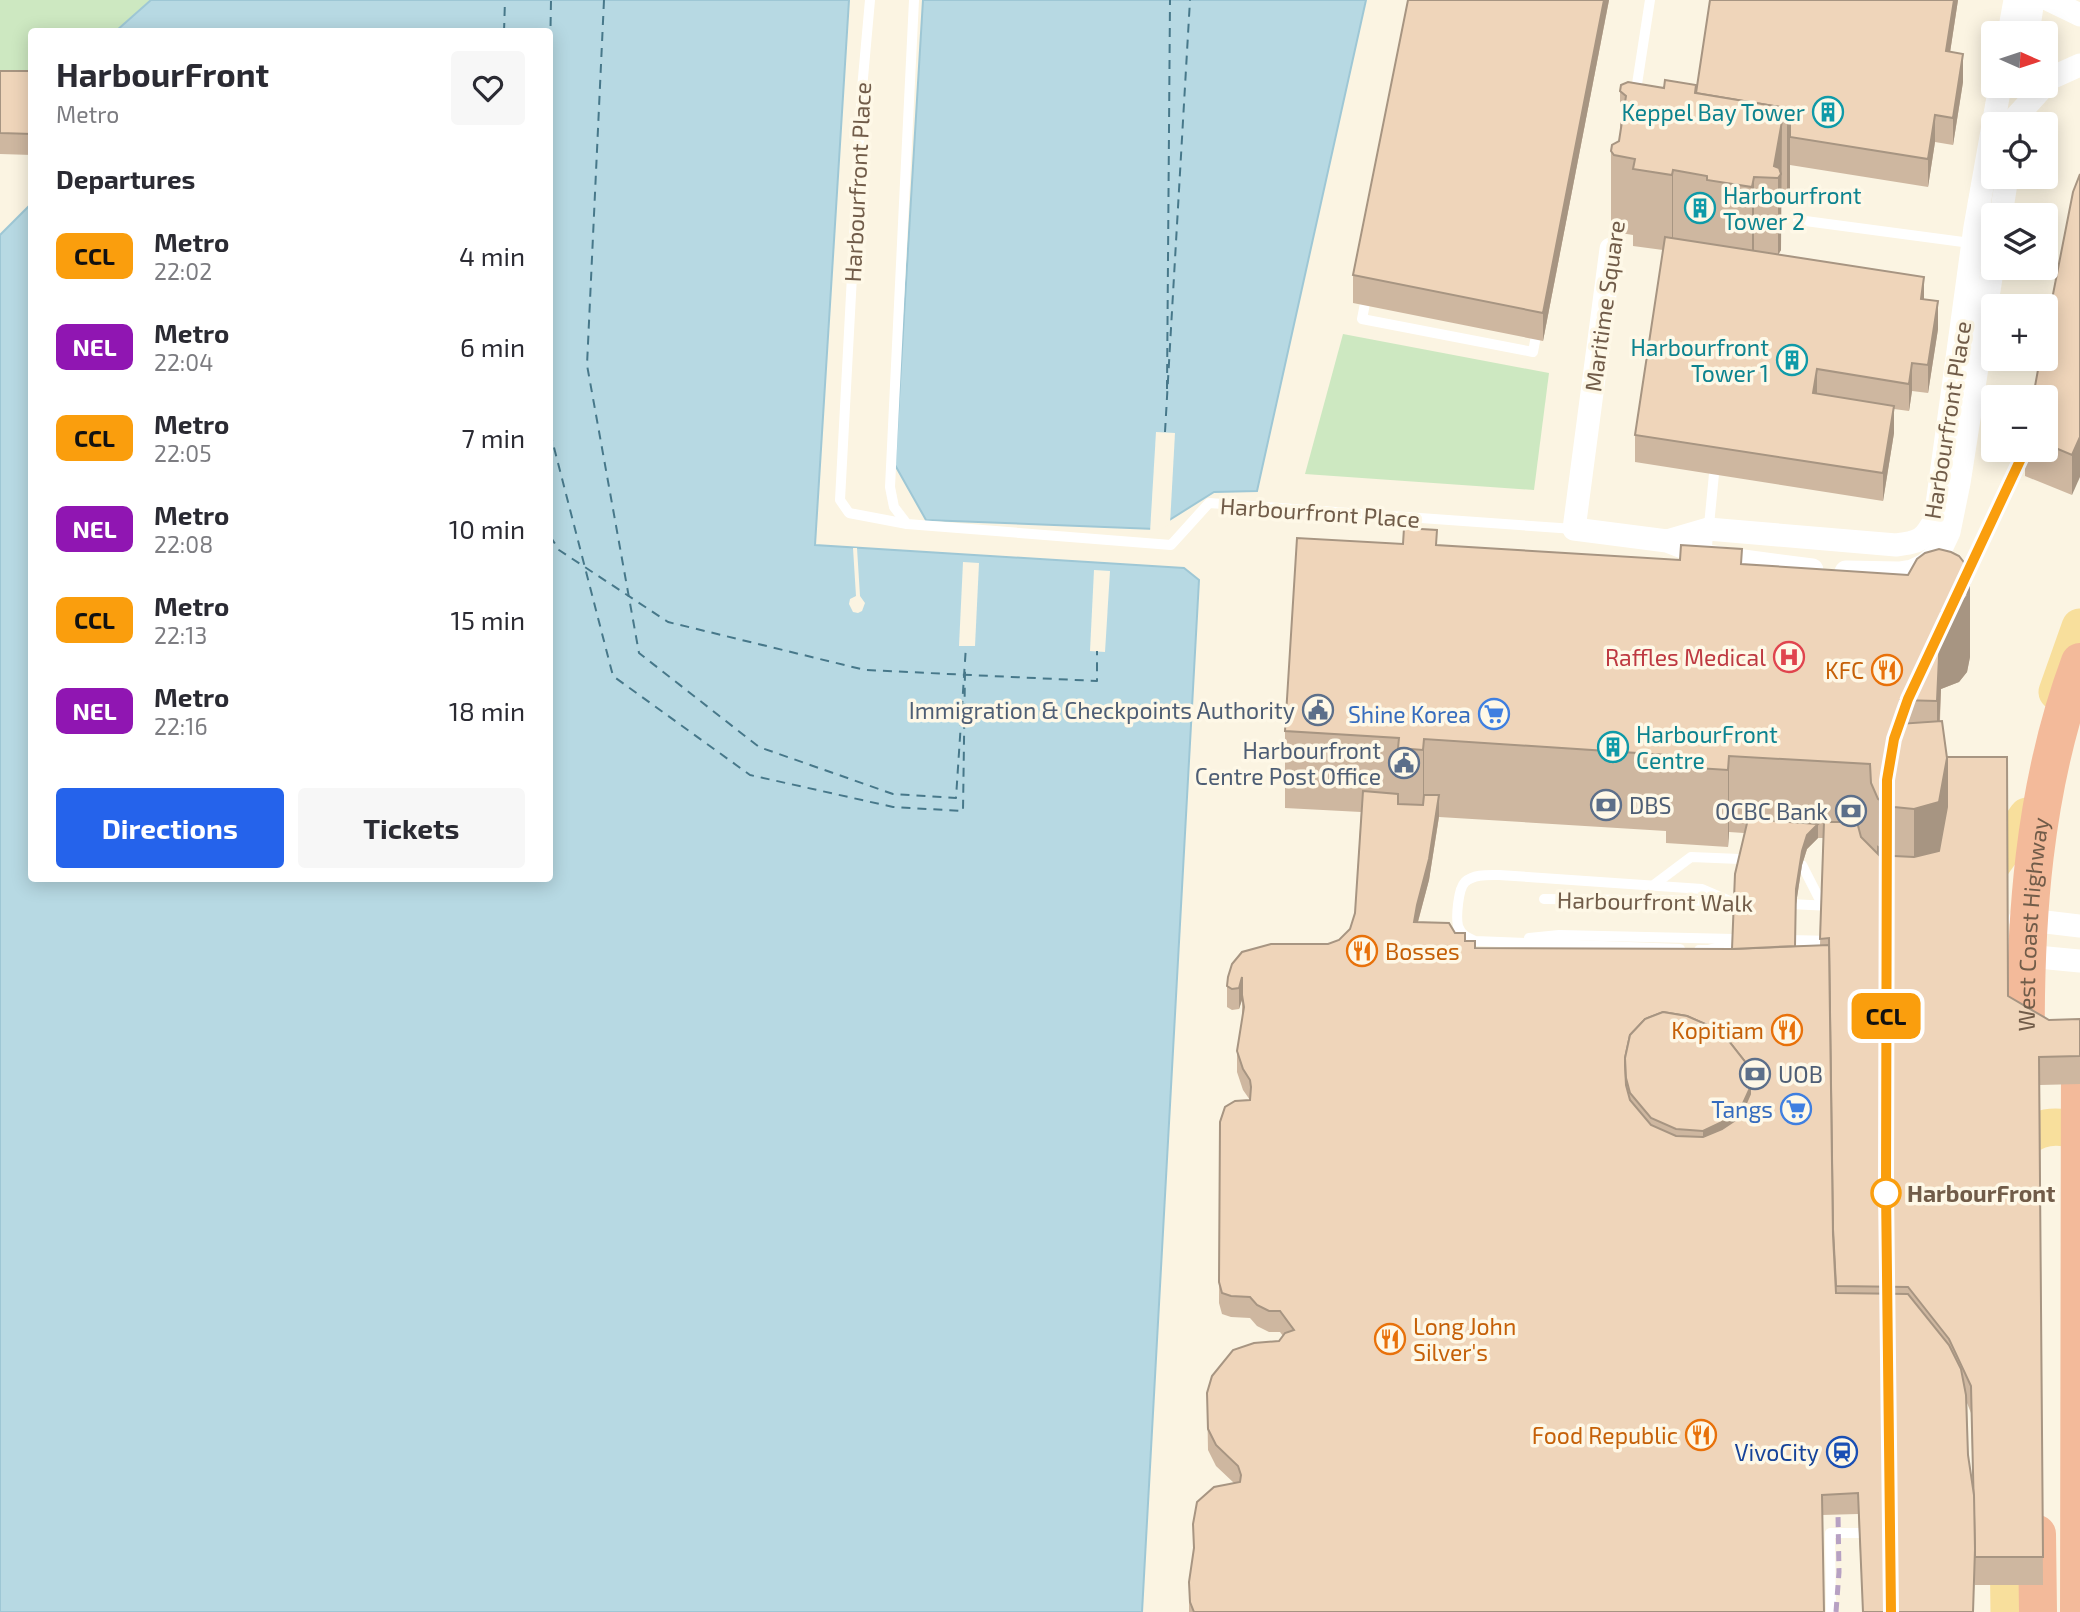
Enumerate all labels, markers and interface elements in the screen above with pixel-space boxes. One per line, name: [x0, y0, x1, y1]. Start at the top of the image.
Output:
north arrow: [1981, 21, 2058, 98]
map controls: [1981, 21, 2058, 462]
button: heart: [451, 51, 525, 125]
text: HarbourFront: [56, 54, 269, 94]
street label: Harbourfront Place: [838, 81, 876, 283]
building icon: Keppel Bay Tower: [1811, 95, 1845, 129]
place label: Keppel Bay Tower: [1622, 98, 1805, 126]
text: Metro: [56, 100, 119, 128]
button: locate: [1981, 112, 2058, 189]
text: Departures: [56, 163, 195, 194]
place label: Harbourfront Tower 2: [1723, 181, 1862, 235]
building icon: Harbourfront Tower 2: [1683, 191, 1717, 225]
button: layers: [1981, 203, 2058, 280]
street label: Maritime Square: [1578, 218, 1630, 394]
text: Metro: [154, 226, 229, 257]
text: 4 min: [459, 240, 525, 271]
text: CCL: [74, 241, 115, 270]
text: 22:02: [154, 257, 212, 285]
button: +: [1981, 294, 2058, 371]
text: Metro: [154, 317, 229, 348]
street label: Harbourfront Place: [1918, 319, 1976, 521]
text: 6 min: [460, 331, 525, 362]
text: NEL: [72, 332, 117, 361]
place label: Harbourfront Tower 1: [1630, 333, 1769, 387]
building icon: Harbourfront Tower 1: [1775, 343, 1809, 377]
text: 22:04: [154, 348, 213, 376]
button: −: [1981, 385, 2058, 462]
text: Metro: [154, 408, 229, 439]
text: 7 min: [462, 422, 525, 453]
text: CCL: [74, 423, 115, 452]
text: 22:05: [154, 439, 211, 467]
street label: Harbourfront Place: [1219, 491, 1421, 533]
text: Metro: [154, 499, 229, 530]
text: 10 min: [449, 513, 525, 544]
text: NEL: [72, 514, 117, 543]
text: 22:08: [154, 530, 213, 558]
text: Metro: [154, 590, 229, 621]
text: 15 min: [451, 604, 525, 635]
text: CCL: [74, 605, 115, 634]
text: 22:13: [154, 621, 207, 649]
hospital icon: Raffles Medical: [1772, 640, 1806, 674]
place label: Raffles Medical: [1605, 643, 1766, 671]
restaurant icon: KFC: [1870, 653, 1904, 687]
place label: KFC: [1825, 656, 1864, 684]
text: Metro: [154, 681, 229, 712]
public building icon: Immigration & Checkpoints Authority: [1301, 693, 1335, 727]
text: 18 min: [449, 695, 525, 726]
text: NEL: [72, 696, 117, 725]
place label: Immigration & Checkpoints Authority: [909, 696, 1295, 724]
supermarket icon: Shine Korea: [1477, 697, 1511, 731]
place label: Shine Korea: [1348, 700, 1471, 728]
text: 22:16: [154, 712, 208, 740]
place label: HarbourFront Centre: [1636, 720, 1778, 774]
building icon: HarbourFront Centre: [1596, 730, 1630, 764]
place label: Harbourfront Centre Post Office: [1195, 736, 1381, 790]
public building icon: Harbourfront Centre Post Office: [1387, 746, 1421, 780]
button: Directions: [56, 788, 284, 868]
button: Tickets: [298, 788, 525, 868]
bank icon: DBS: [1589, 788, 1623, 822]
place label: DBS: [1629, 791, 1671, 819]
bank icon: OCBC Bank: [1834, 794, 1868, 828]
place label: OCBC Bank: [1715, 797, 1828, 825]
street label: West Coast Highway: [2012, 815, 2054, 1031]
street label: Harbourfront Walk: [1557, 885, 1754, 917]
restaurant icon: Bosses: [1345, 934, 1379, 968]
place label: Bosses: [1385, 937, 1460, 965]
line badge: CCL: [1846, 993, 1926, 1039]
text: CCL: [1866, 1001, 1906, 1030]
restaurant icon: Kopitiam: [1770, 1013, 1804, 1047]
place label: Kopitiam: [1671, 1016, 1764, 1044]
bank icon: UOB: [1738, 1057, 1772, 1091]
place label: UOB: [1778, 1060, 1823, 1088]
supermarket icon: Tangs: [1779, 1092, 1813, 1126]
place label: Tangs: [1711, 1095, 1773, 1123]
marker: HarbourFront: [1871, 1178, 1901, 1208]
place label: HarbourFront: [1907, 1179, 2055, 1207]
place label: Long John Silver's: [1413, 1312, 1516, 1366]
restaurant icon: Long John Silver's: [1373, 1322, 1407, 1356]
restaurant icon: Food Republic: [1684, 1418, 1718, 1452]
place label: Food Republic: [1532, 1421, 1678, 1449]
station icon: VivoCity: [1825, 1435, 1859, 1469]
place label: VivoCity: [1734, 1438, 1819, 1466]

